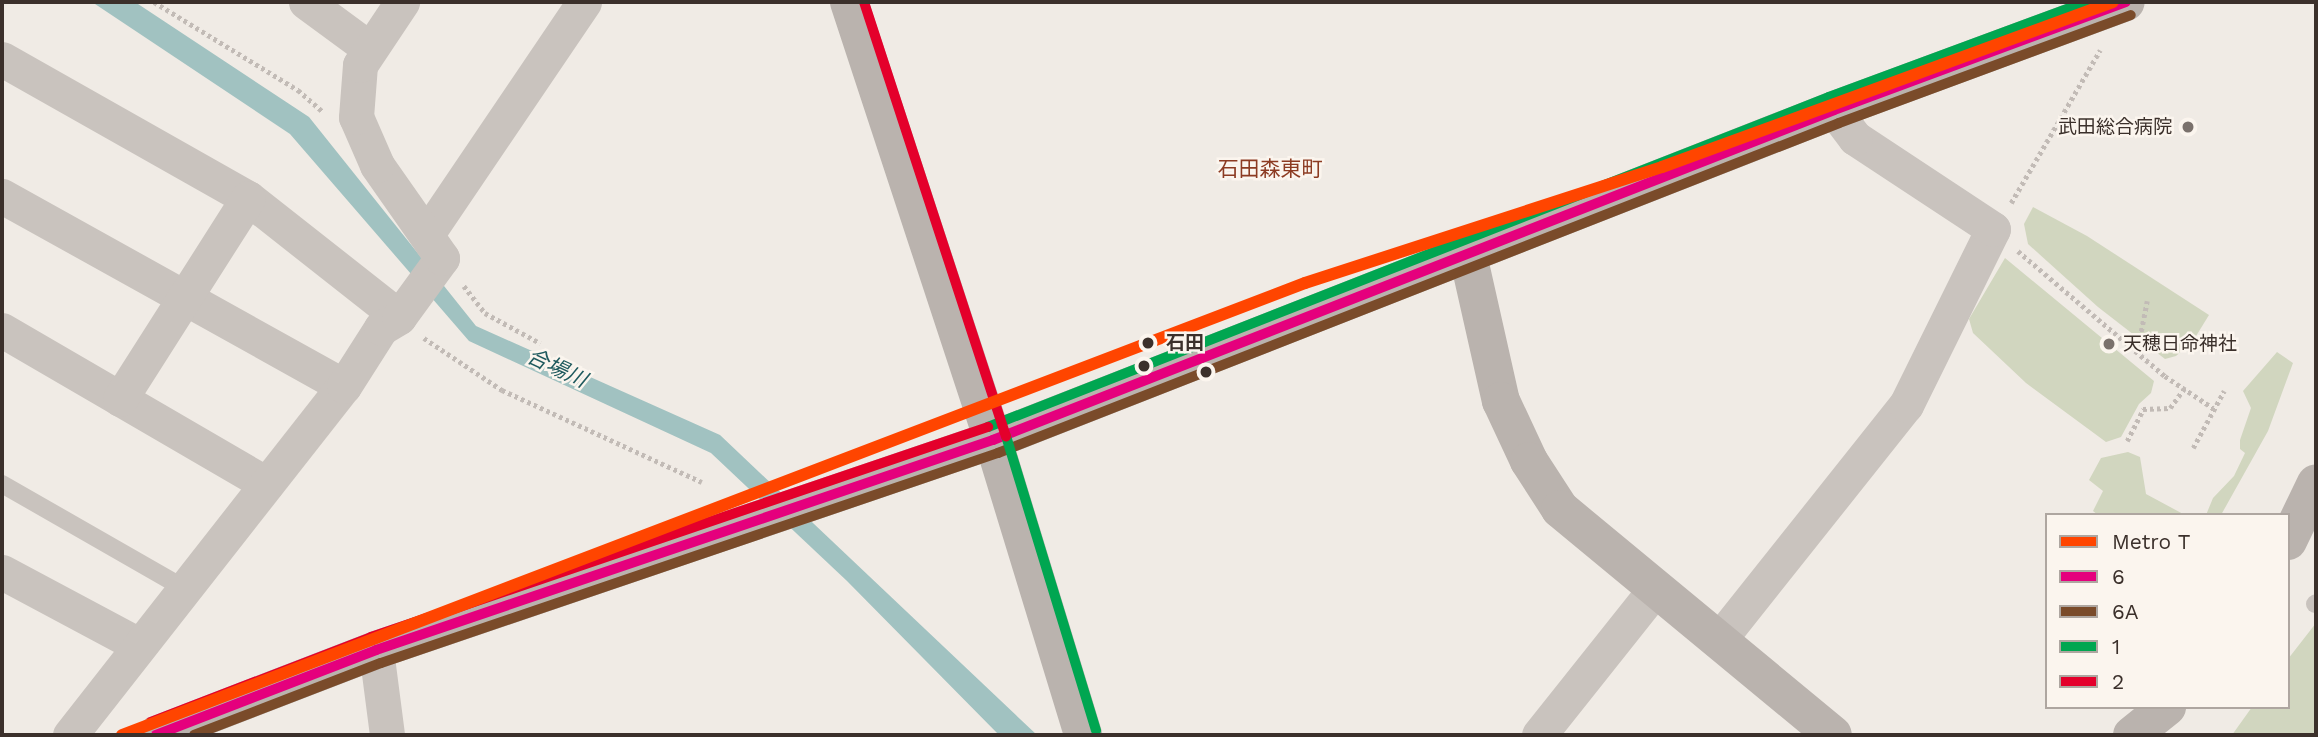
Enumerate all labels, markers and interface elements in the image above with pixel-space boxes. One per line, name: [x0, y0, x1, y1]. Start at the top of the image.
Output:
place label: 武田総合病院: [2058, 116, 2172, 138]
marker: 武田総合病院: [2178, 117, 2198, 137]
district label: 石田森東町: [1218, 156, 1322, 182]
marker: 石田: [1136, 331, 1160, 355]
place label: 石田: [1166, 332, 1204, 354]
place label: 天穂日命神社: [2123, 333, 2237, 355]
marker: 天穂日命神社: [2101, 336, 2117, 352]
water label: 合場川: [523, 343, 591, 393]
unlabelled marker: [1137, 359, 1151, 373]
unlabelled marker: [1199, 365, 1213, 379]
legend: [2045, 513, 2290, 709]
text: Metro T: [2112, 529, 2190, 554]
text: 6: [2112, 564, 2125, 589]
text: 6A: [2112, 599, 2139, 624]
text: 1: [2112, 634, 2120, 659]
text: 2: [2112, 669, 2124, 694]

